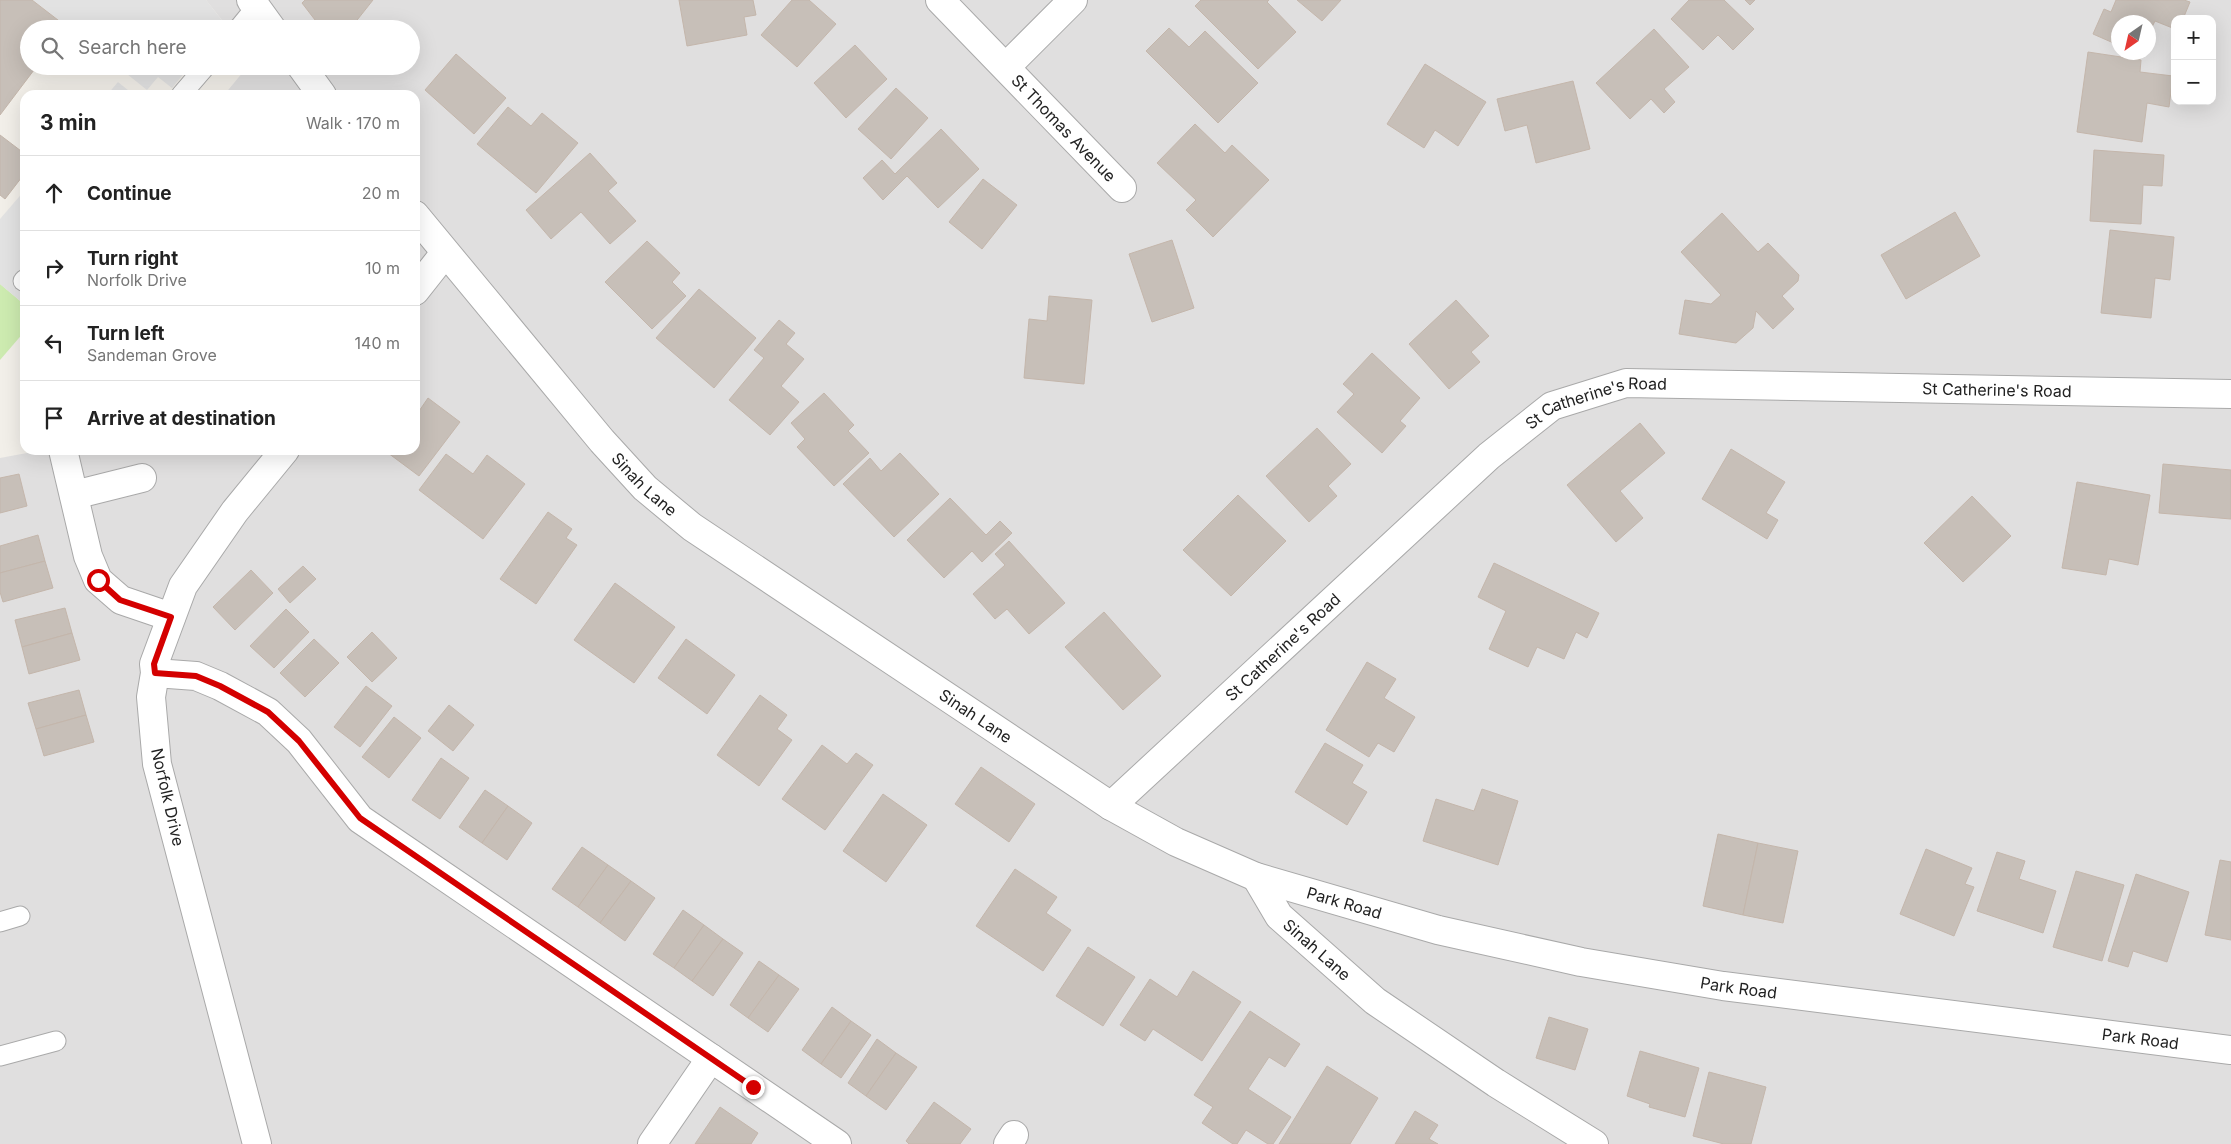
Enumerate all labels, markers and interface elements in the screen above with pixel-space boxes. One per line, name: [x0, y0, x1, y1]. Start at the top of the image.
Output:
north arrow: [2111, 15, 2156, 60]
map controls: [2171, 15, 2216, 105]
button: +: [2171, 15, 2216, 60]
search box: [20, 20, 420, 75]
icon: search: [38, 34, 66, 62]
text: Search here: [78, 36, 187, 59]
button: −: [2171, 60, 2216, 105]
street label: St Thomas Avenue: [1007, 70, 1120, 186]
text: 3 min: [40, 110, 96, 135]
text: Walk · 170 m: [306, 113, 400, 133]
icon: ahead: [40, 179, 68, 207]
text: Continue: [87, 182, 172, 205]
text: 20 m: [362, 183, 400, 203]
text: Turn right: [87, 247, 178, 270]
icon: right: [40, 254, 68, 282]
text: 10 m: [365, 258, 400, 278]
text: Norfolk Drive: [87, 270, 187, 290]
text: Turn left: [87, 322, 165, 345]
icon: left: [40, 329, 68, 357]
text: 140 m: [355, 333, 400, 353]
text: Sandeman Grove: [87, 345, 217, 365]
street label: St Catherine's Road: [1521, 373, 1667, 433]
street label: St Catherine's Road: [1922, 378, 2072, 401]
icon: arrive: [40, 404, 68, 432]
text: Arrive at destination: [87, 407, 276, 430]
street label: Sinah Lane: [607, 448, 681, 520]
route start: [87, 569, 110, 592]
street label: St Catherine's Road: [1221, 589, 1344, 705]
street label: Sinah Lane: [936, 685, 1016, 747]
street label: Norfolk Drive: [147, 746, 189, 848]
street label: Park Road: [1304, 882, 1384, 923]
street label: Sinah Lane: [1279, 915, 1355, 985]
street label: Park Road: [1699, 972, 1778, 1003]
street label: Park Road: [2101, 1024, 2180, 1053]
route end: [742, 1076, 765, 1099]

